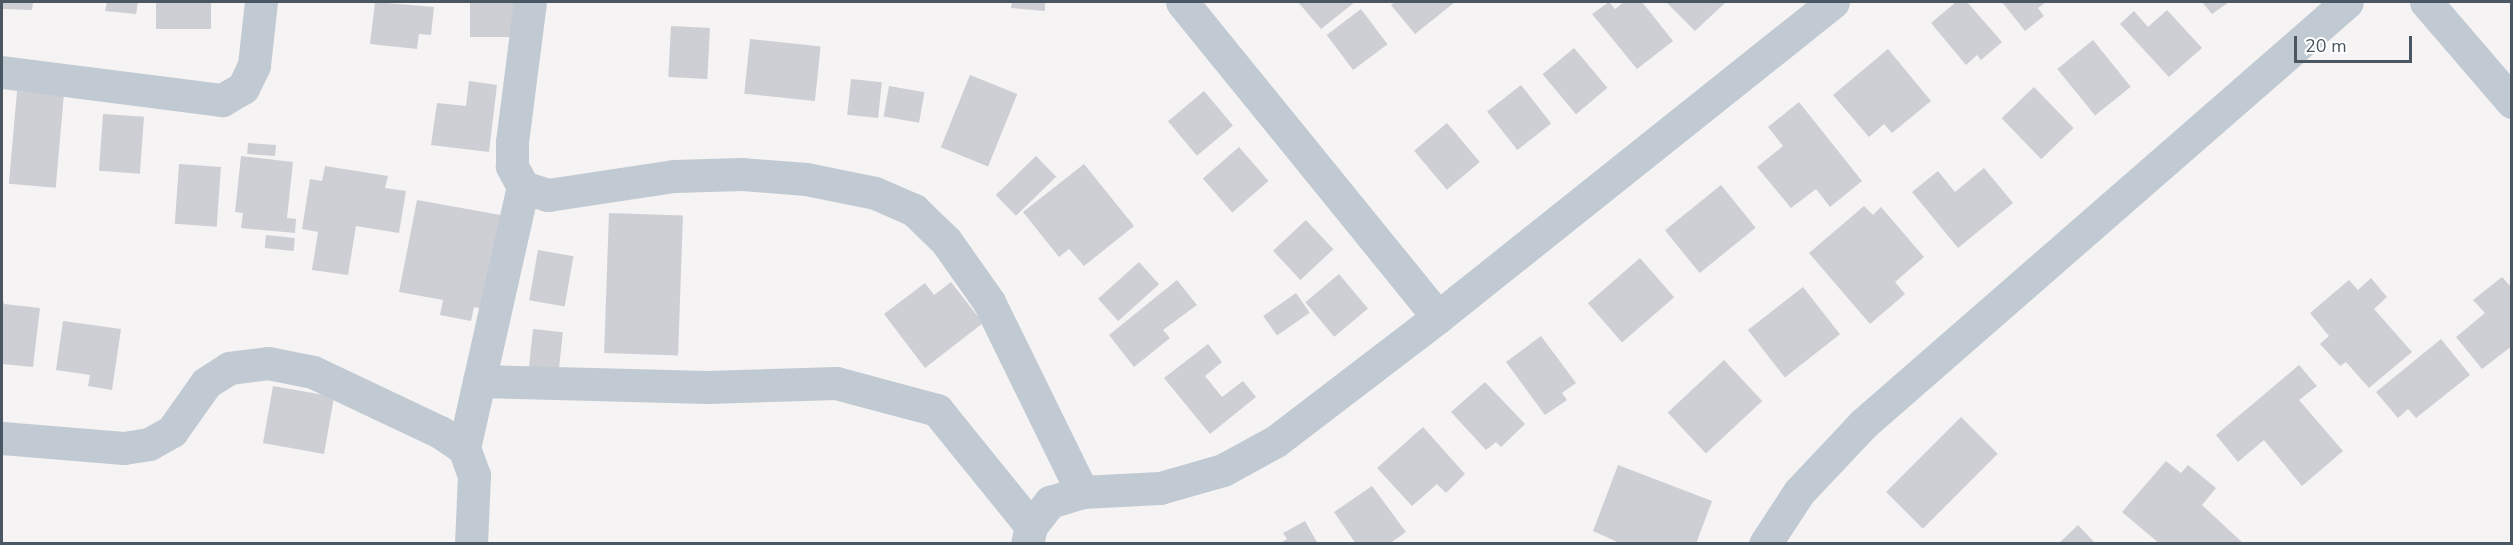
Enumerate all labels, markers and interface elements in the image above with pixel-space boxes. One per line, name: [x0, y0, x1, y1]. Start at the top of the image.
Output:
scale bar: [2297, 24, 2416, 62]
text: 20 m: [2305, 34, 2347, 58]

